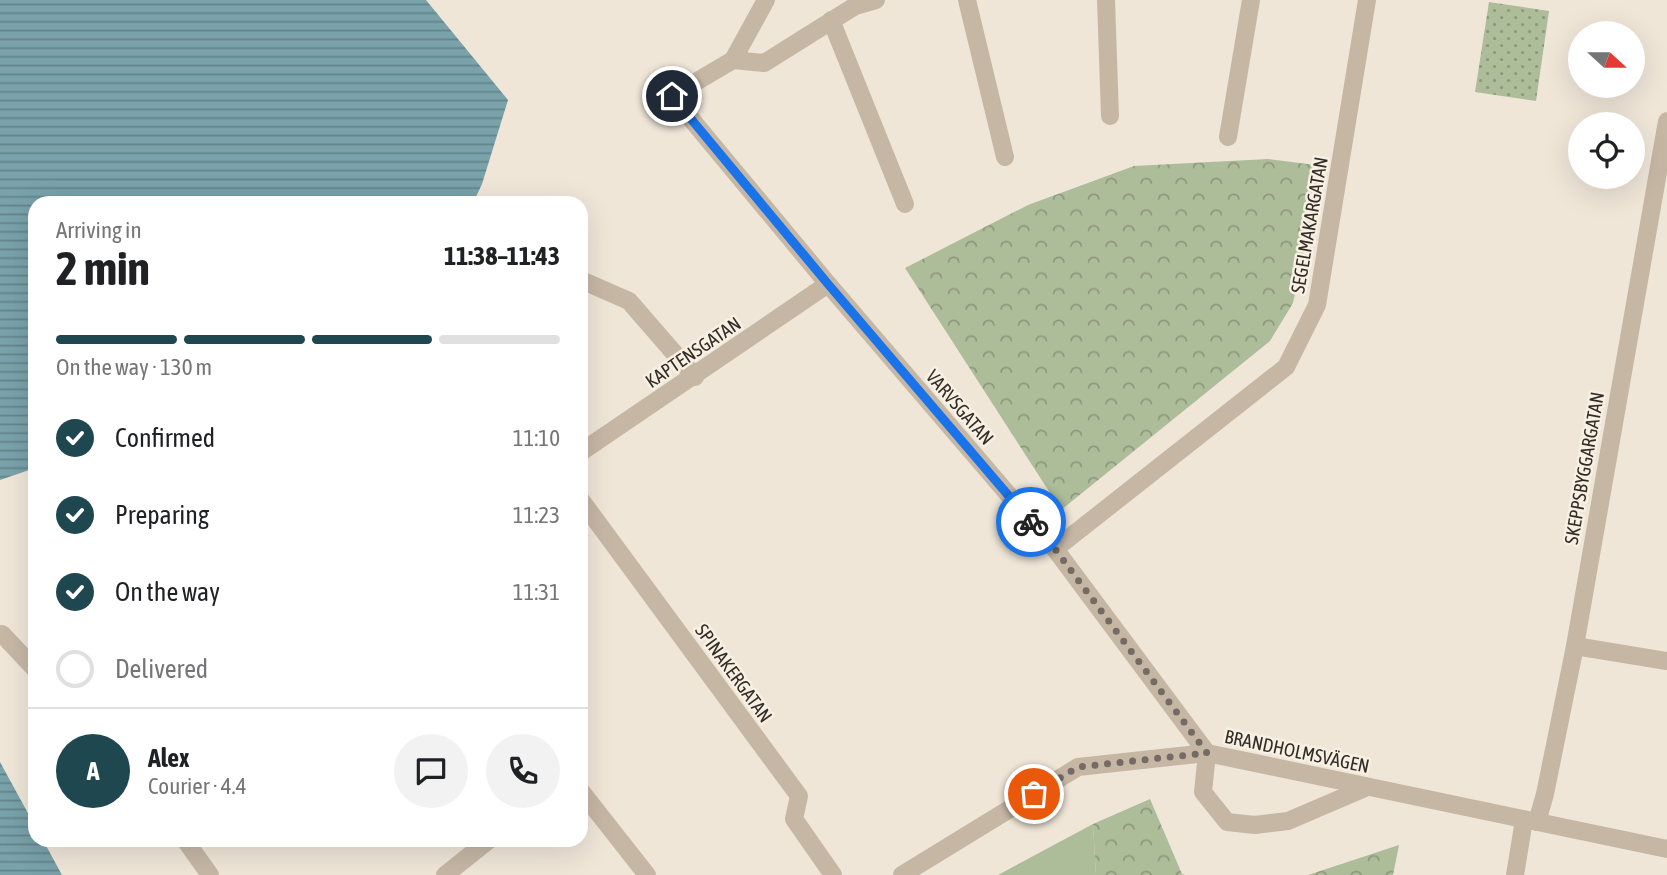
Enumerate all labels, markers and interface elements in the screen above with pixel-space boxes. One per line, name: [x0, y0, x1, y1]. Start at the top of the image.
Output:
north arrow: [1568, 21, 1645, 98]
map controls: [1568, 21, 1645, 189]
pin: [642, 66, 702, 126]
icon: home: [653, 77, 691, 115]
button: locate: [1568, 112, 1645, 189]
street label: SEGELMAKARGATAN: [1286, 155, 1332, 295]
text: Arriving in: [56, 217, 142, 243]
text: 11:38–11:43: [444, 241, 560, 271]
text: 2 min: [56, 242, 150, 295]
street label: KAPTENSGATAN: [641, 312, 745, 392]
text: On the way · 130 m: [56, 354, 212, 380]
street label: VARVSGATAN: [922, 365, 998, 449]
street label: SKEPPSBYGGARGATAN: [1560, 390, 1608, 546]
icon: check: [56, 419, 94, 457]
text: Confirmed: [115, 423, 215, 453]
text: 11:10: [513, 425, 560, 451]
courier: [996, 487, 1066, 557]
icon: check: [56, 496, 94, 534]
text: Preparing: [115, 500, 209, 530]
text: 11:23: [513, 502, 560, 528]
icon: bike: [1012, 503, 1050, 541]
icon: check: [56, 573, 94, 611]
text: On the way: [115, 577, 220, 607]
text: 11:31: [513, 579, 560, 605]
street label: SPINAKERGATAN: [691, 620, 777, 726]
text: Delivered: [115, 654, 208, 684]
street label: BRANDHOLMSVÄGEN: [1223, 725, 1371, 777]
button: chat: [394, 734, 468, 808]
button: phone: [486, 734, 560, 808]
text: Alex: [148, 743, 189, 773]
text: A: [87, 756, 99, 786]
pin: [1004, 764, 1064, 824]
text: Courier · 4.4: [148, 773, 247, 799]
icon: bag: [1015, 775, 1053, 813]

